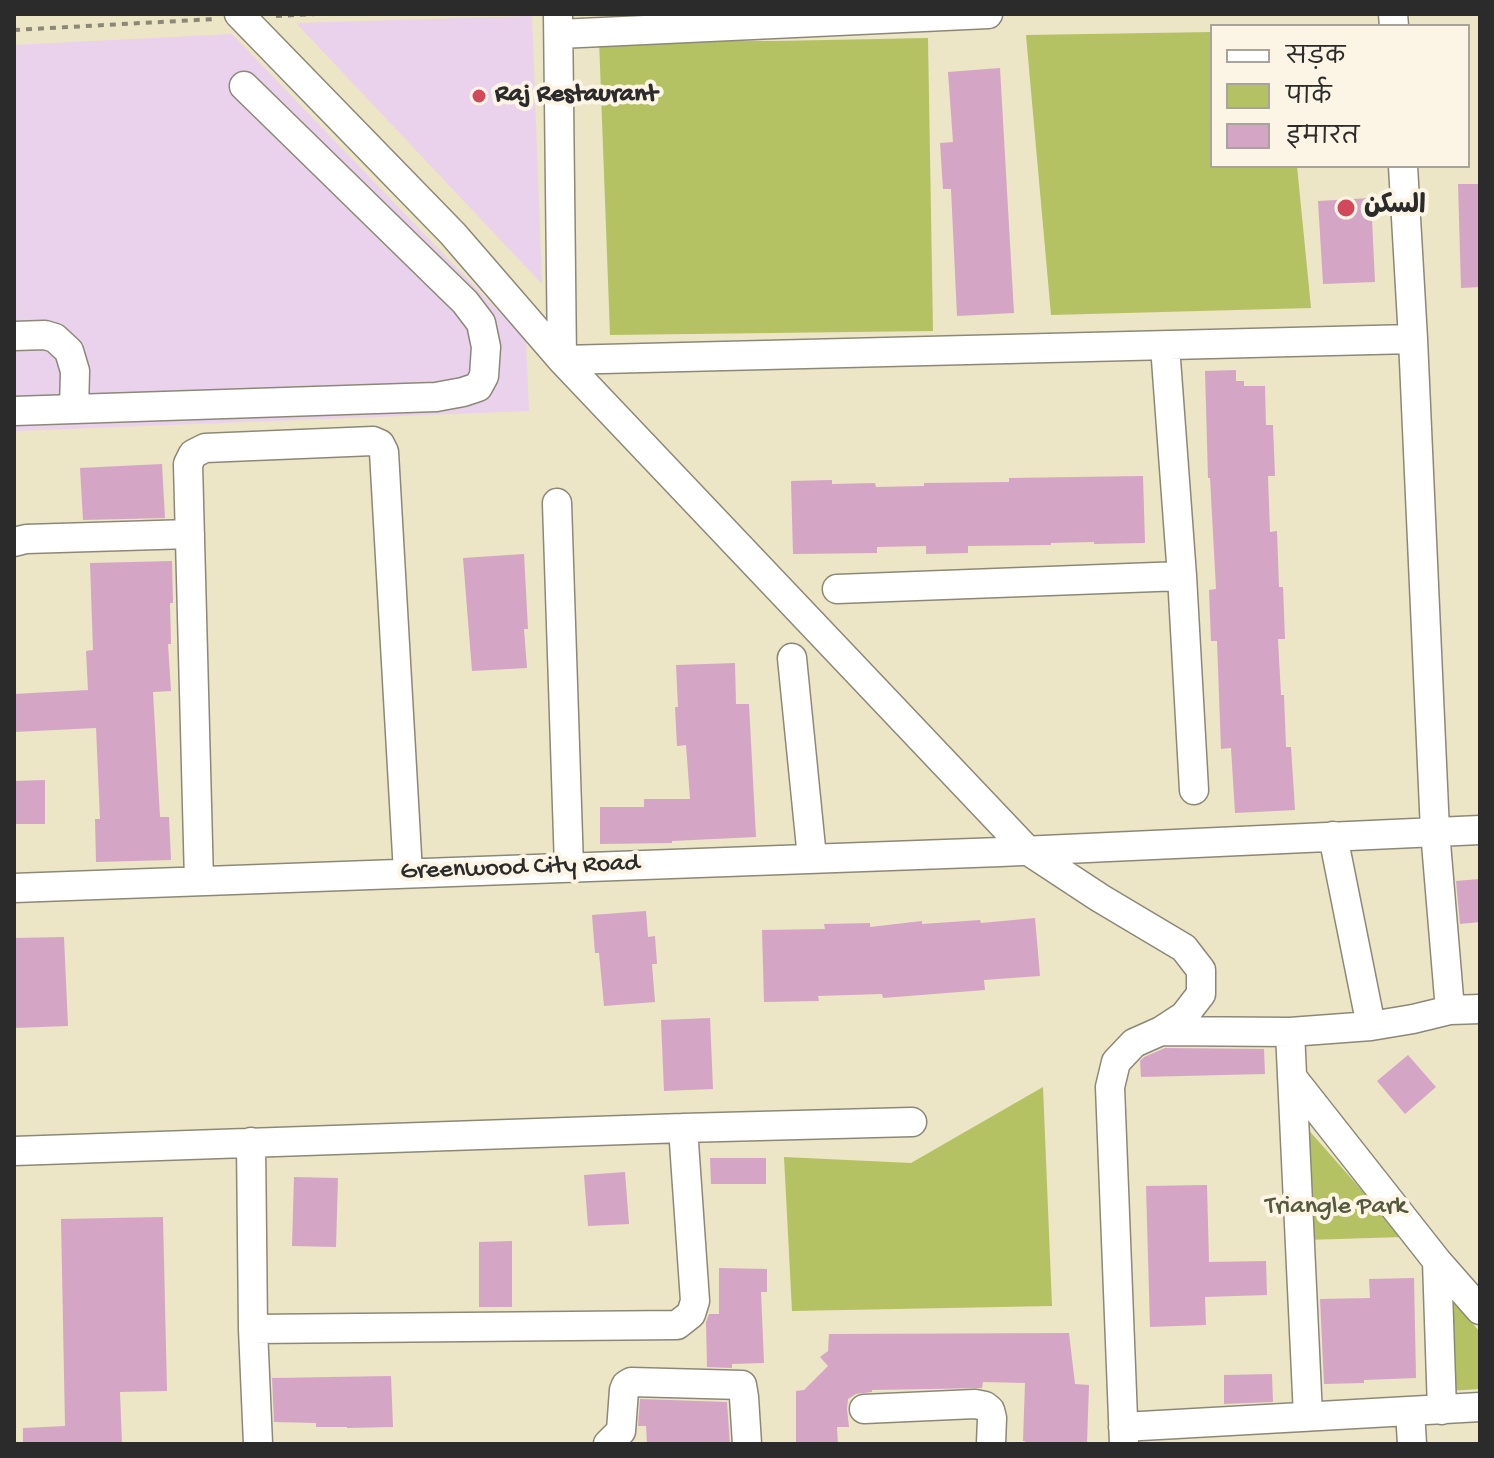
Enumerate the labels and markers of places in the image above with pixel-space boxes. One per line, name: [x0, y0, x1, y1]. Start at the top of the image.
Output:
place label: Raj Restaurant: [495, 80, 657, 112]
marker: Raj Restaurant: [470, 87, 488, 105]
place label: السكن: [1364, 192, 1426, 224]
marker: السكن: [1335, 197, 1357, 219]

